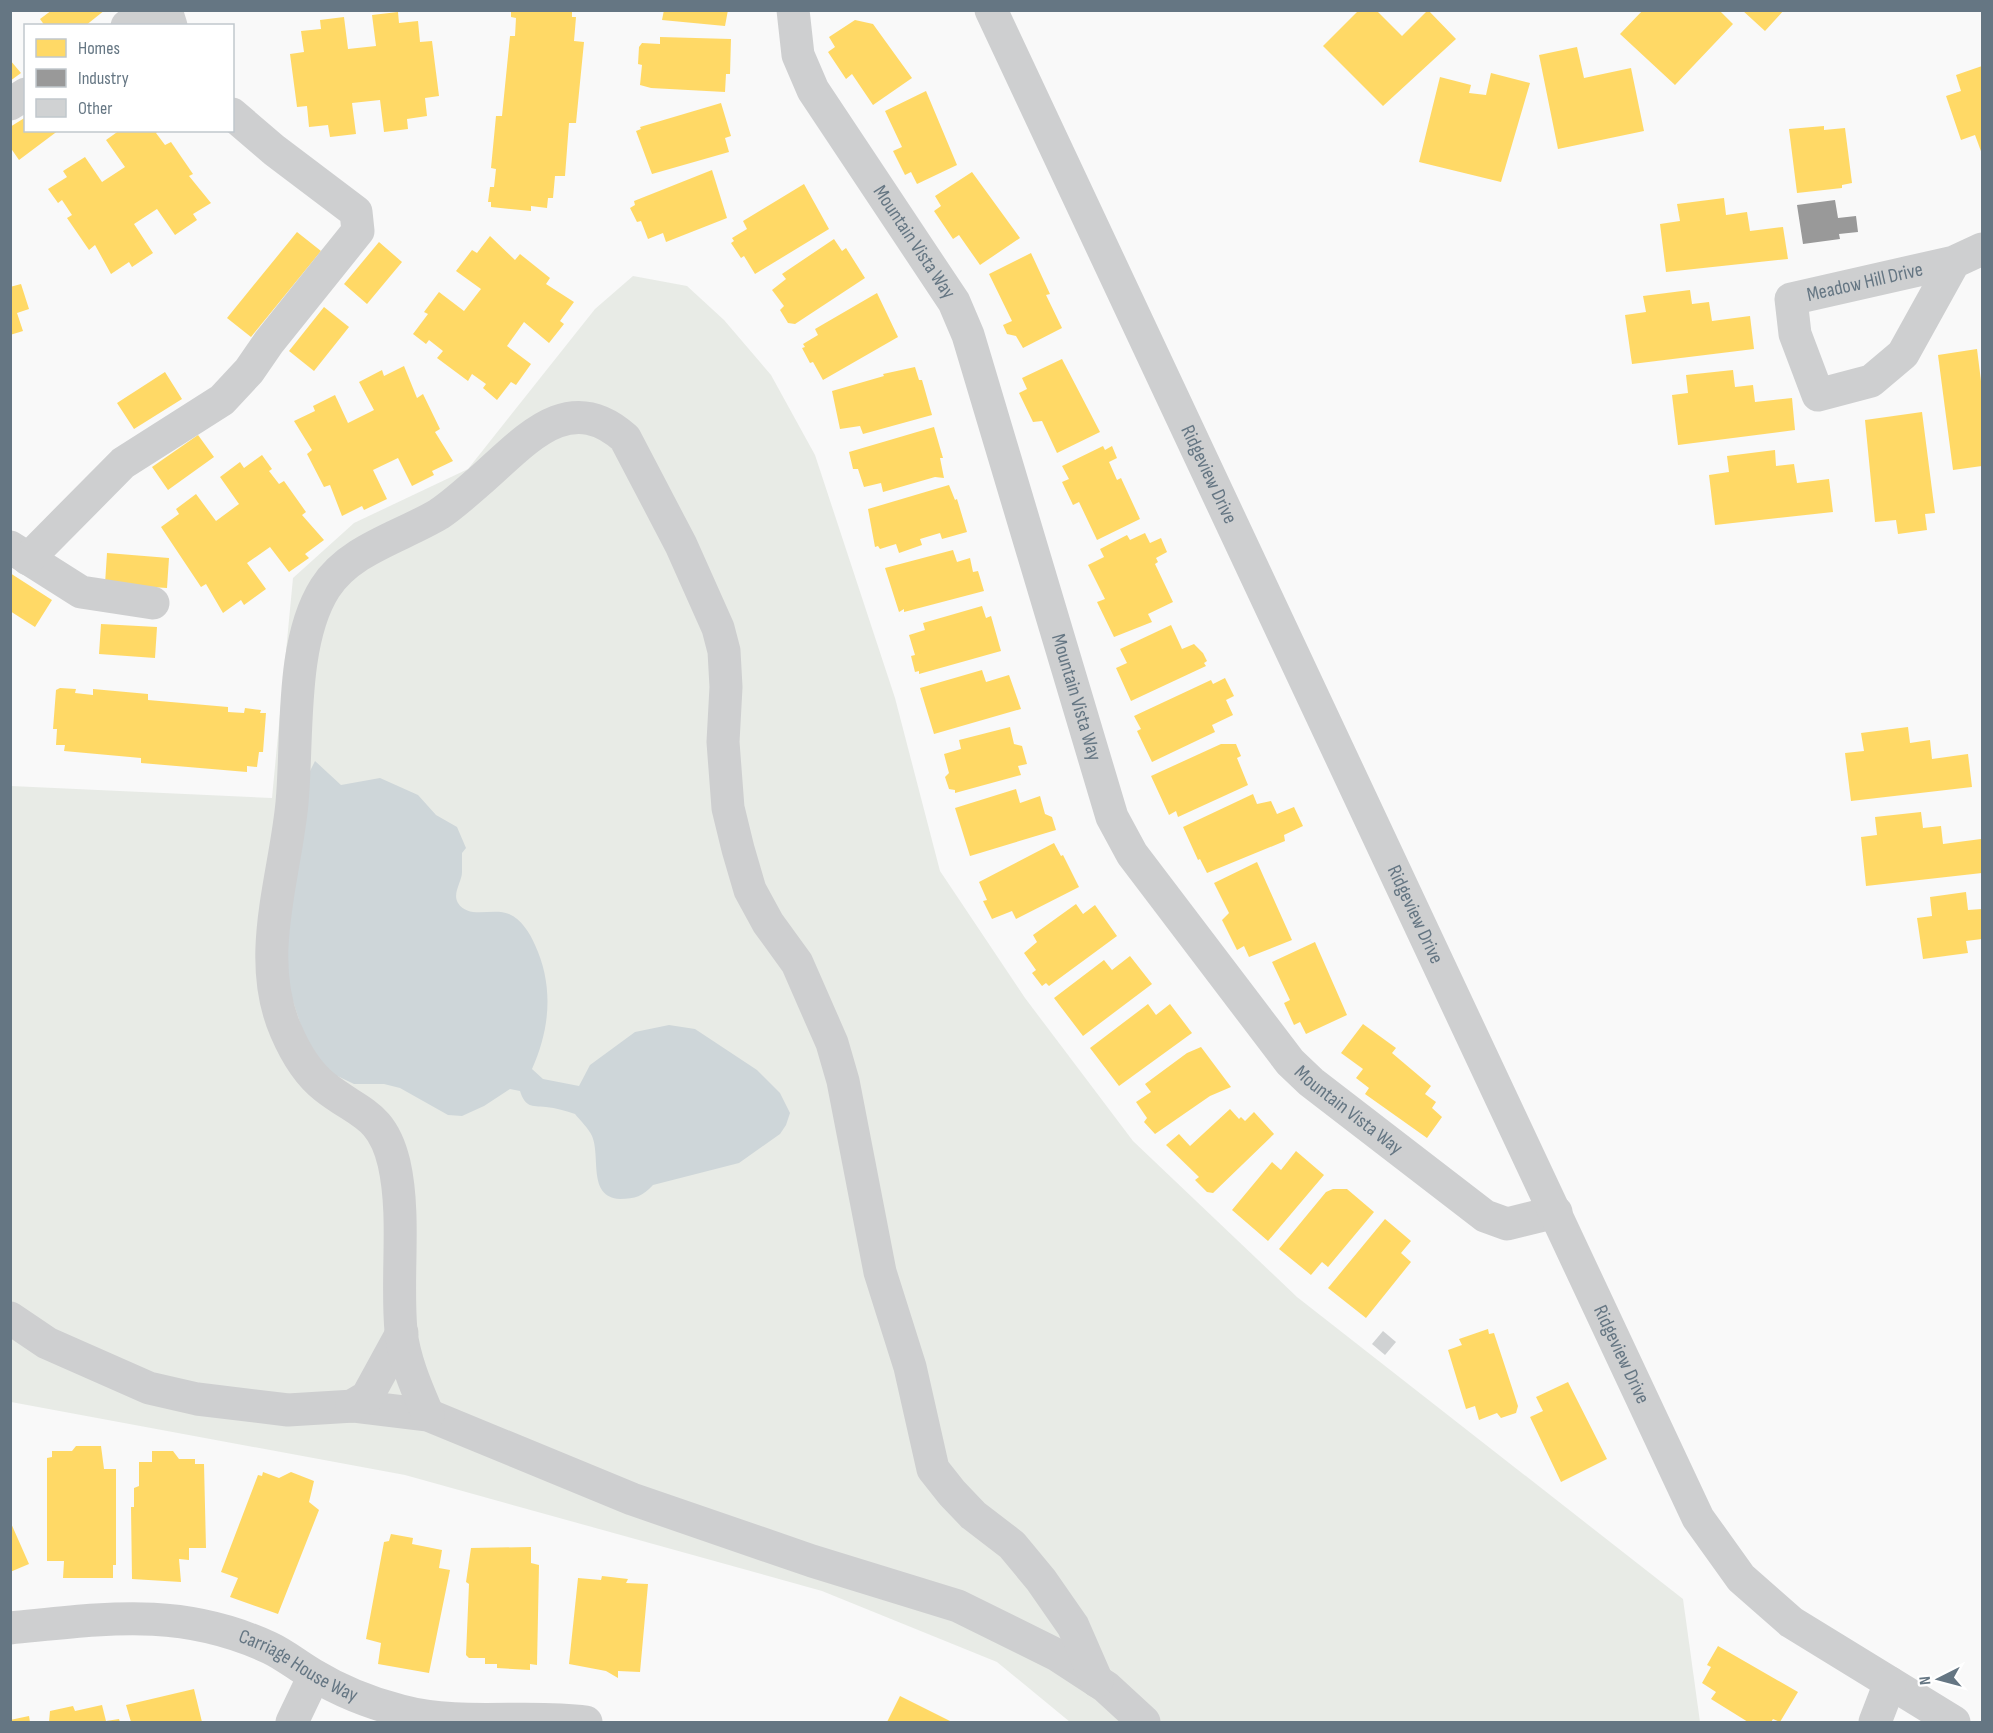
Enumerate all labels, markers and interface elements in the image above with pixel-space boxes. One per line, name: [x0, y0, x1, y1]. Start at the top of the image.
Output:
legend: [24, 24, 234, 132]
text: Homes: [78, 38, 120, 59]
text: Industry: [78, 68, 129, 89]
text: Other: [78, 98, 112, 119]
street label: Mountain Vista Way: [868, 181, 961, 304]
street label: Meadow Hill Drive: [1805, 257, 1925, 307]
street label: Ridgeview Drive: [1175, 421, 1242, 528]
street label: Mountain Vista Way: [1046, 631, 1107, 764]
street label: Ridgeview Drive: [1382, 861, 1448, 968]
street label: Mountain Vista Way: [1289, 1060, 1408, 1160]
street label: Ridgeview Drive: [1588, 1301, 1655, 1408]
street label: Carriage House Way: [236, 1624, 362, 1708]
north arrow: [1909, 1649, 1969, 1709]
text: N: [1916, 1675, 1935, 1686]

